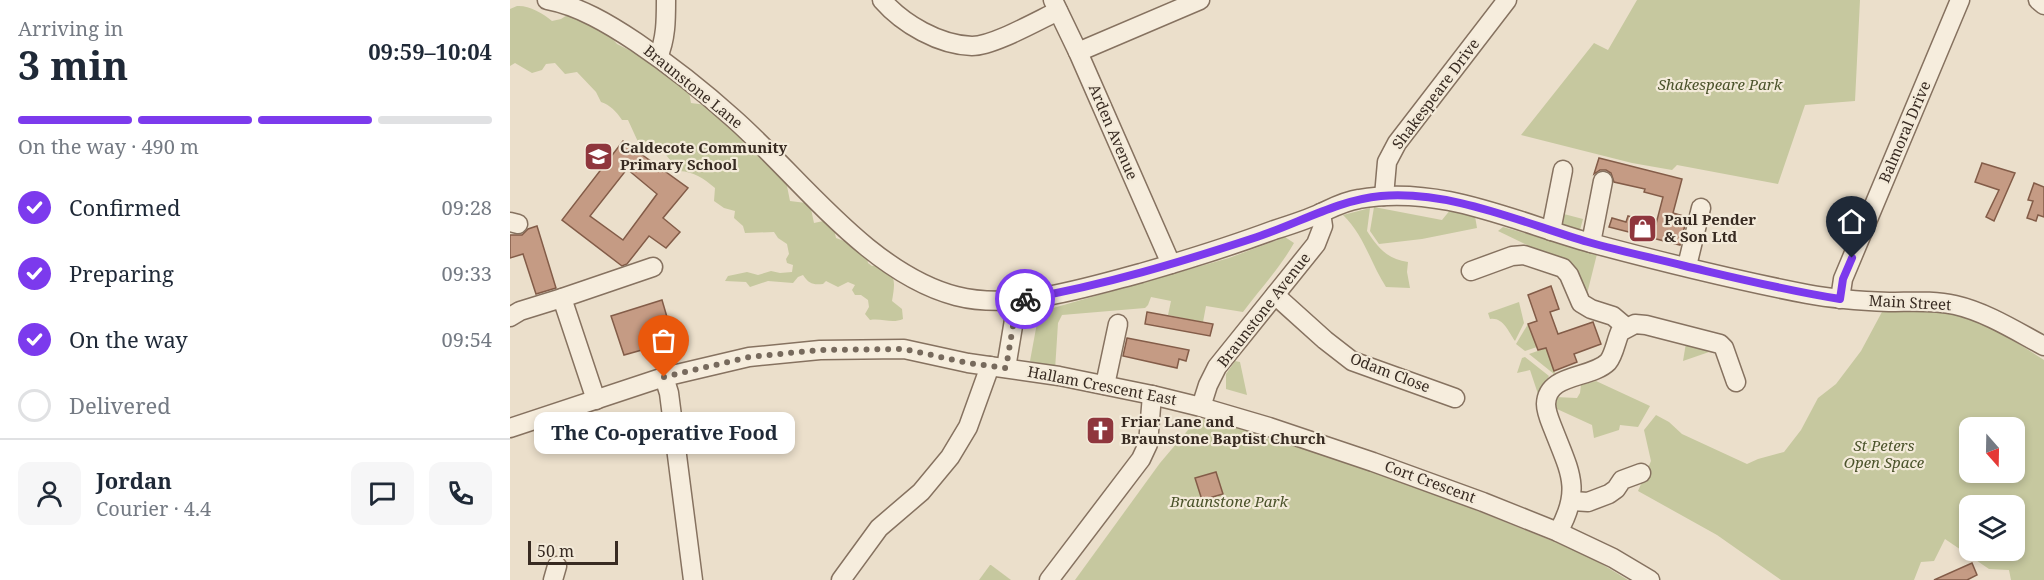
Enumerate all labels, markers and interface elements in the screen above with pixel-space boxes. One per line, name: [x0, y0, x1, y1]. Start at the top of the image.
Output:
text: Arriving in: [18, 15, 123, 42]
street label: Shakespeare Drive: [1387, 34, 1483, 153]
text: 09:59–10:04: [368, 36, 492, 66]
text: 3 min: [18, 38, 128, 91]
street label: Braunstone Lane: [640, 40, 747, 132]
park label: Shakespeare Park: [1658, 74, 1783, 94]
street label: Balmoral Drive: [1874, 78, 1935, 186]
street label: Arden Avenue: [1085, 81, 1143, 182]
text: On the way · 490 m: [18, 133, 199, 160]
place label: Caldecote Community Primary School: [620, 137, 787, 174]
school or university icon: Caldecote Community Primary School: [583, 141, 615, 173]
icon: check: [18, 191, 51, 224]
text: Confirmed: [69, 192, 180, 222]
text: 09:28: [442, 194, 492, 221]
pin: [1826, 196, 1877, 258]
icon: home: [1835, 205, 1868, 238]
place label: Paul Pender & Son Ltd: [1664, 209, 1756, 246]
shop icon: Paul Pender & Son Ltd: [1627, 213, 1659, 245]
street label: Braunstone Avenue: [1212, 248, 1314, 371]
icon: check: [18, 257, 51, 290]
text: Preparing: [69, 258, 174, 288]
text: 09:33: [442, 260, 492, 287]
courier: [995, 269, 1055, 329]
icon: bike: [1009, 283, 1042, 316]
street label: Main Street: [1868, 290, 1952, 314]
pin: [638, 315, 689, 377]
icon: check: [18, 323, 51, 356]
text: On the way: [69, 324, 188, 354]
icon: bag: [647, 324, 680, 357]
text: 09:54: [442, 326, 492, 353]
street label: Odam Close: [1347, 348, 1433, 396]
street label: Hallam Crescent East: [1026, 361, 1178, 409]
text: Delivered: [69, 390, 171, 420]
place label: Friar Lane and Braunstone Baptist Church: [1121, 411, 1326, 448]
callout: The Co-operative Food: [534, 413, 794, 455]
church icon: Friar Lane and Braunstone Baptist Church: [1084, 415, 1116, 447]
north arrow: [1959, 417, 2025, 483]
map controls: [1959, 417, 2025, 561]
text: The Co-operative Food: [551, 419, 778, 446]
park label: St Peters Open Space: [1844, 435, 1925, 472]
street label: Cort Crescent: [1382, 455, 1479, 507]
button: person: [18, 462, 81, 525]
button: chat: [351, 462, 414, 525]
button: phone: [429, 462, 492, 525]
text: Jordan: [96, 465, 172, 495]
park label: Braunstone Park: [1169, 491, 1289, 511]
text: Courier · 4.4: [96, 495, 211, 522]
button: layers: [1959, 495, 2025, 561]
scale bar: [528, 538, 618, 566]
text: 50 m: [537, 540, 574, 562]

